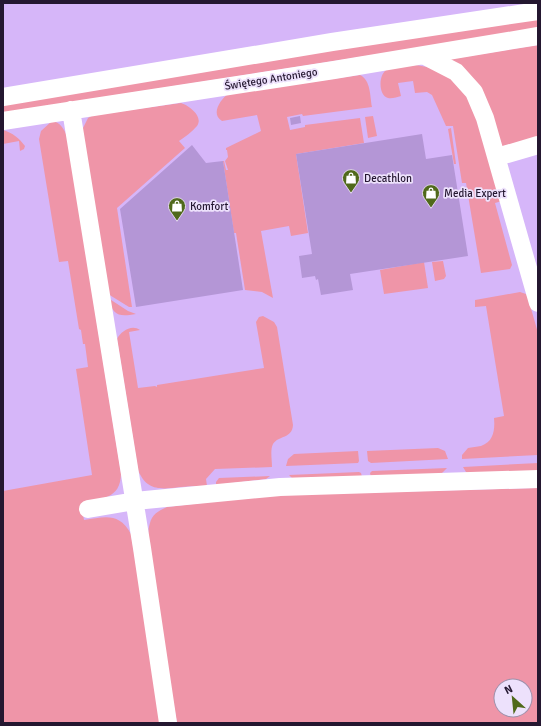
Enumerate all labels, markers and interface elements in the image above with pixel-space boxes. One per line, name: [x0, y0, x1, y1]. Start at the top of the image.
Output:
street label: Świętego Antoniego: [223, 64, 319, 93]
shop icon: Decathlon: [341, 168, 361, 193]
place label: Decathlon: [364, 172, 412, 185]
shop icon: Media Expert: [421, 183, 441, 208]
place label: Media Expert: [444, 187, 506, 200]
shop icon: Komfort: [167, 196, 187, 221]
place label: Komfort: [190, 200, 228, 213]
north arrow: [493, 678, 533, 718]
text: N: [502, 682, 515, 697]

